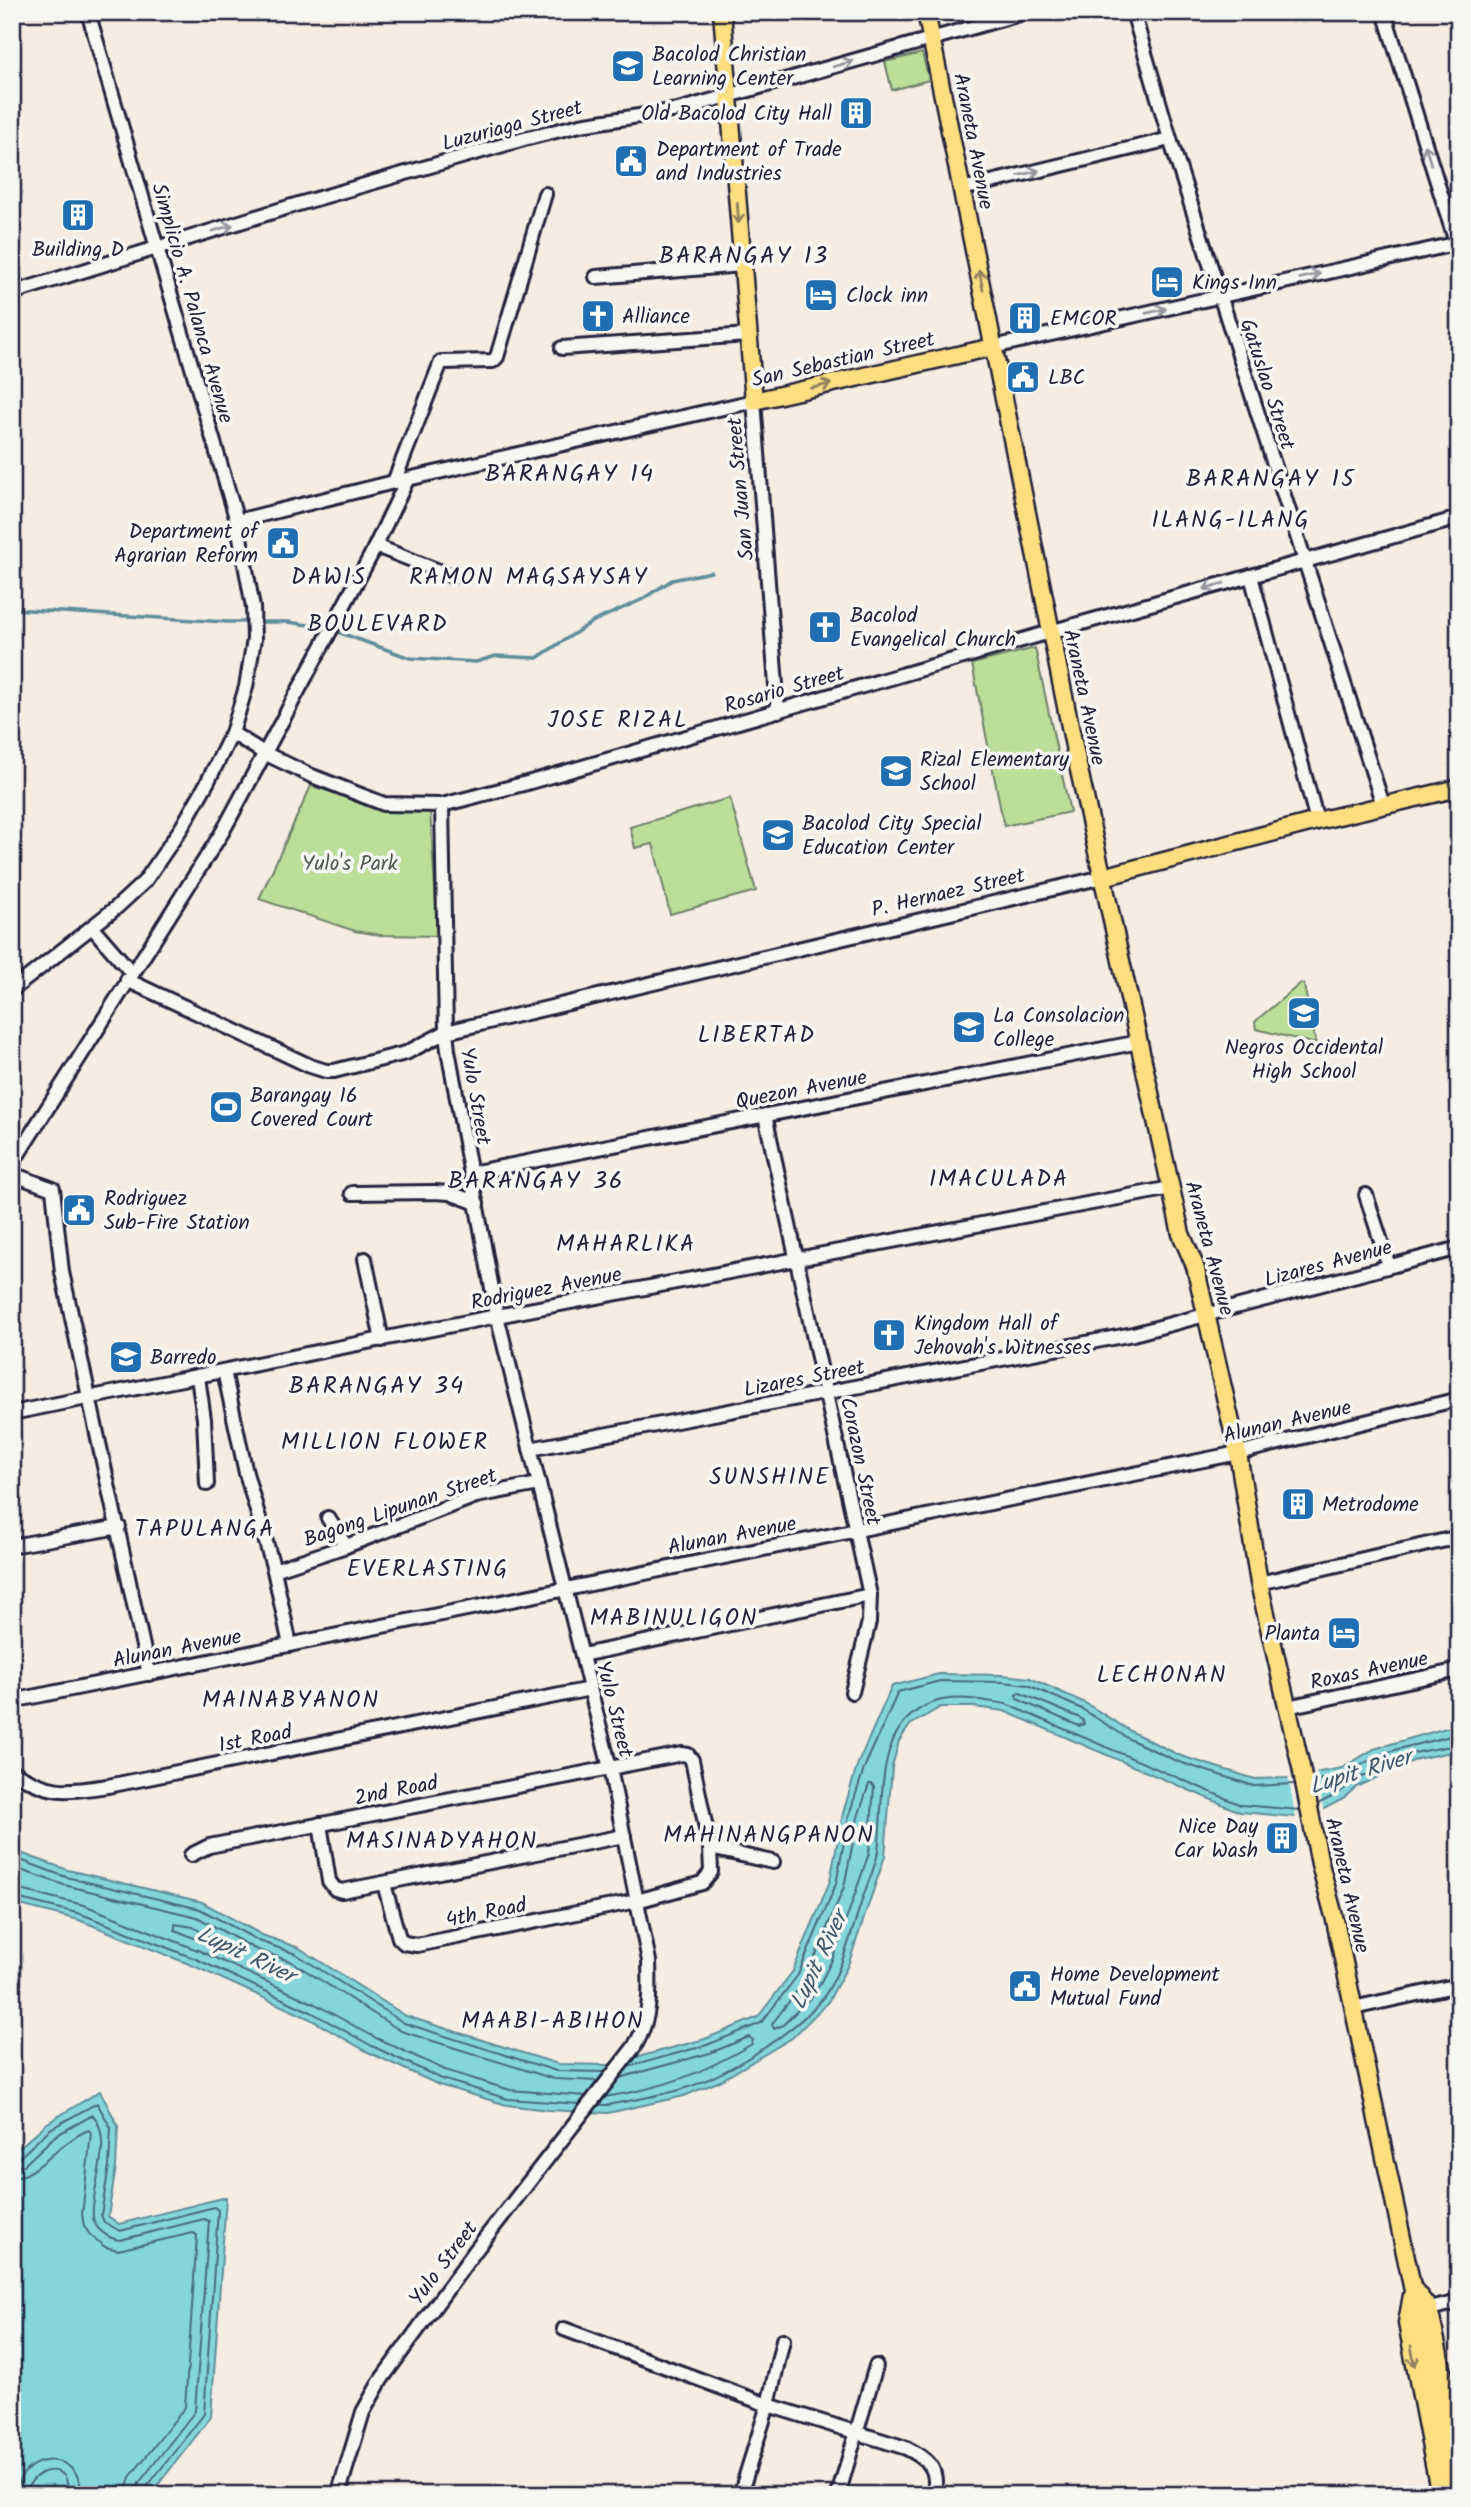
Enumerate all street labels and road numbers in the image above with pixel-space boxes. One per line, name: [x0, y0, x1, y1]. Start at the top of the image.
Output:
street label: Araneta Avenue: [943, 70, 1002, 213]
street label: Luzuriaga Street: [438, 92, 587, 161]
street label: Simplicio A. Palanca Avenue: [141, 179, 242, 428]
street label: Gatuslao Street: [1230, 315, 1304, 455]
street label: San Sebastian Street: [749, 323, 939, 398]
street label: San Juan Street: [719, 415, 764, 562]
street label: Araneta Avenue: [1053, 626, 1114, 769]
street label: Rosario Street: [720, 657, 849, 723]
street label: P. Hernaez Street: [868, 860, 1029, 927]
street label: Yulo Street: [450, 1045, 499, 1148]
street label: Quezon Avenue: [733, 1061, 870, 1119]
street label: Araneta Avenue: [1175, 1177, 1243, 1320]
street label: Lizares Avenue: [1261, 1231, 1397, 1297]
street label: Rodriguez Avenue: [468, 1259, 625, 1320]
street label: Lizares Street: [741, 1351, 868, 1407]
street label: Alunan Avenue: [1220, 1392, 1355, 1453]
street label: Corazon Street: [830, 1394, 889, 1529]
street label: Bagong Lipunan Street: [299, 1460, 503, 1557]
street label: Alunan Avenue: [665, 1508, 800, 1565]
street label: Alunan Avenue: [110, 1621, 245, 1678]
street label: Roxas Avenue: [1307, 1643, 1432, 1700]
street label: Yulo Street: [586, 1658, 642, 1762]
street label: 1st Road: [216, 1716, 295, 1763]
street label: 2nd Road: [352, 1767, 441, 1816]
street label: Araneta Avenue: [1315, 1814, 1378, 1957]
street label: 4th Road: [443, 1889, 530, 1937]
street label: Yulo Street: [401, 2214, 488, 2313]

